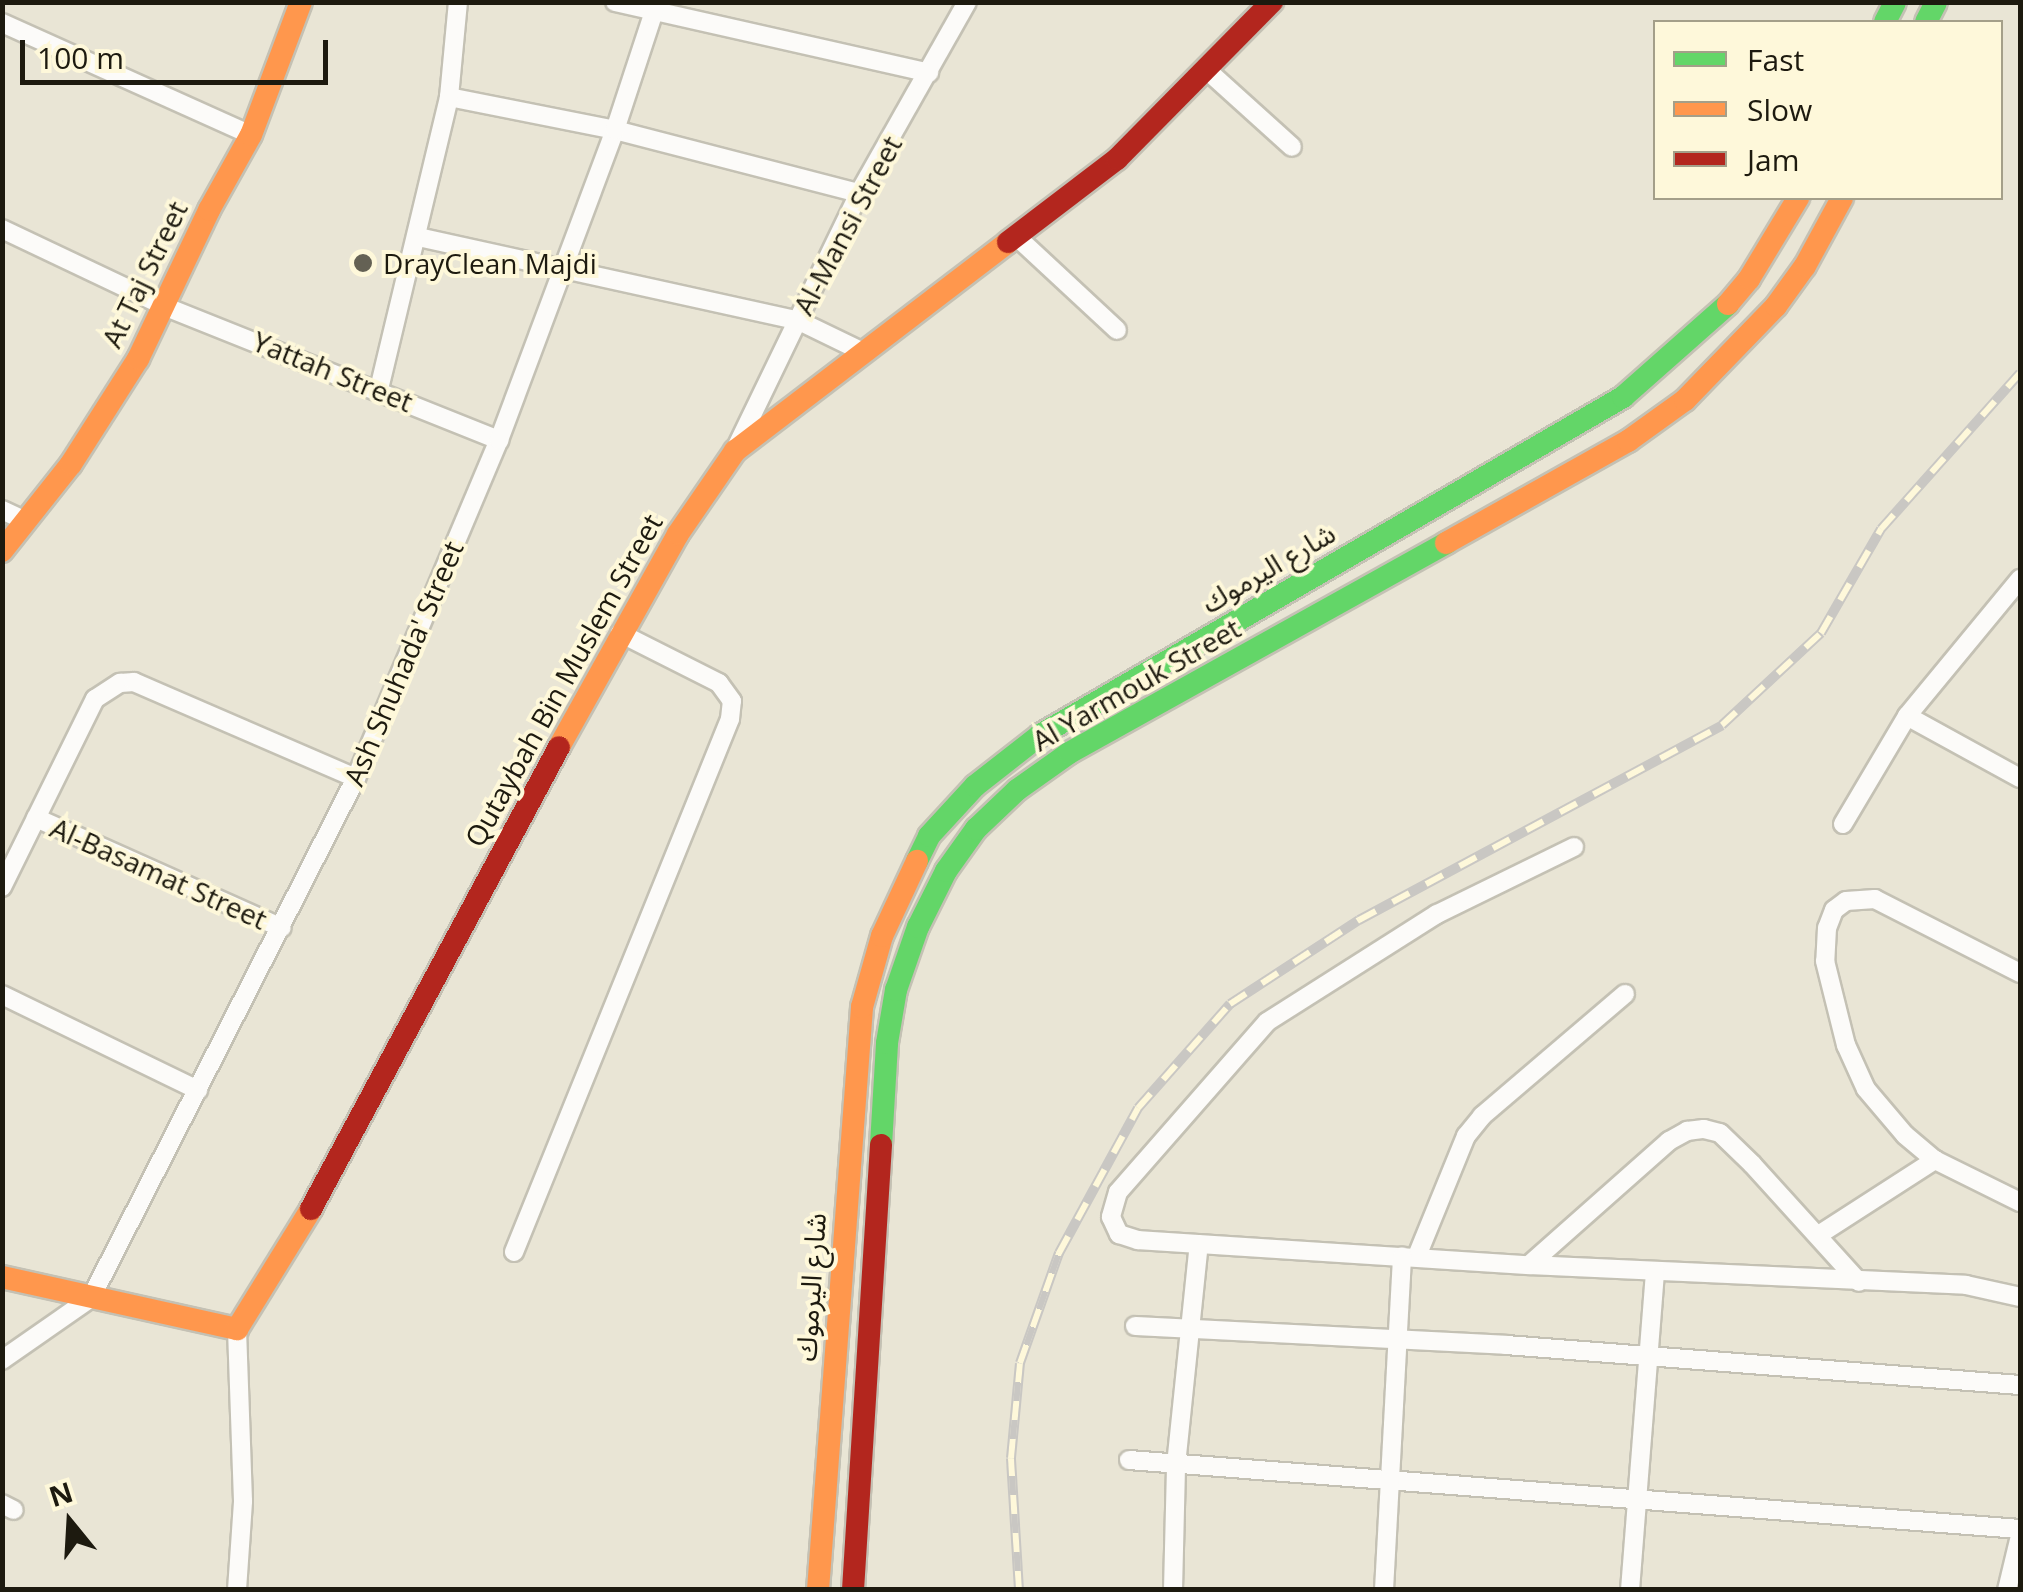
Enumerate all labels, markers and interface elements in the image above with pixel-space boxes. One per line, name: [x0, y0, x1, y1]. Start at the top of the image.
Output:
scale bar: [25, 20, 332, 82]
legend: [1653, 20, 2003, 200]
text: 100 m: [37, 37, 124, 78]
text: Fast: [1747, 39, 1804, 80]
text: Slow: [1747, 89, 1812, 130]
street label: Al-Mansi Street: [786, 130, 908, 320]
text: Jam: [1747, 139, 1800, 180]
street label: At Taj Street: [94, 195, 194, 353]
place label: DrayClean Majdi: [383, 246, 597, 280]
marker: DrayClean Majdi: [352, 252, 374, 274]
street label: Yattah Street: [248, 324, 418, 418]
street label: Qutaybah Bin Muslem Street: [457, 508, 669, 852]
street label: شارع اليرموك: [1195, 515, 1341, 619]
street label: Ash Shuhada' Street: [336, 536, 470, 790]
street label: Al Yarmouk Street: [1026, 611, 1246, 757]
street label: Al-Basamat Street: [46, 810, 272, 936]
street label: شارع اليرموك: [788, 1212, 832, 1362]
north arrow: [20, 1472, 120, 1572]
text: N: [44, 1472, 77, 1515]

